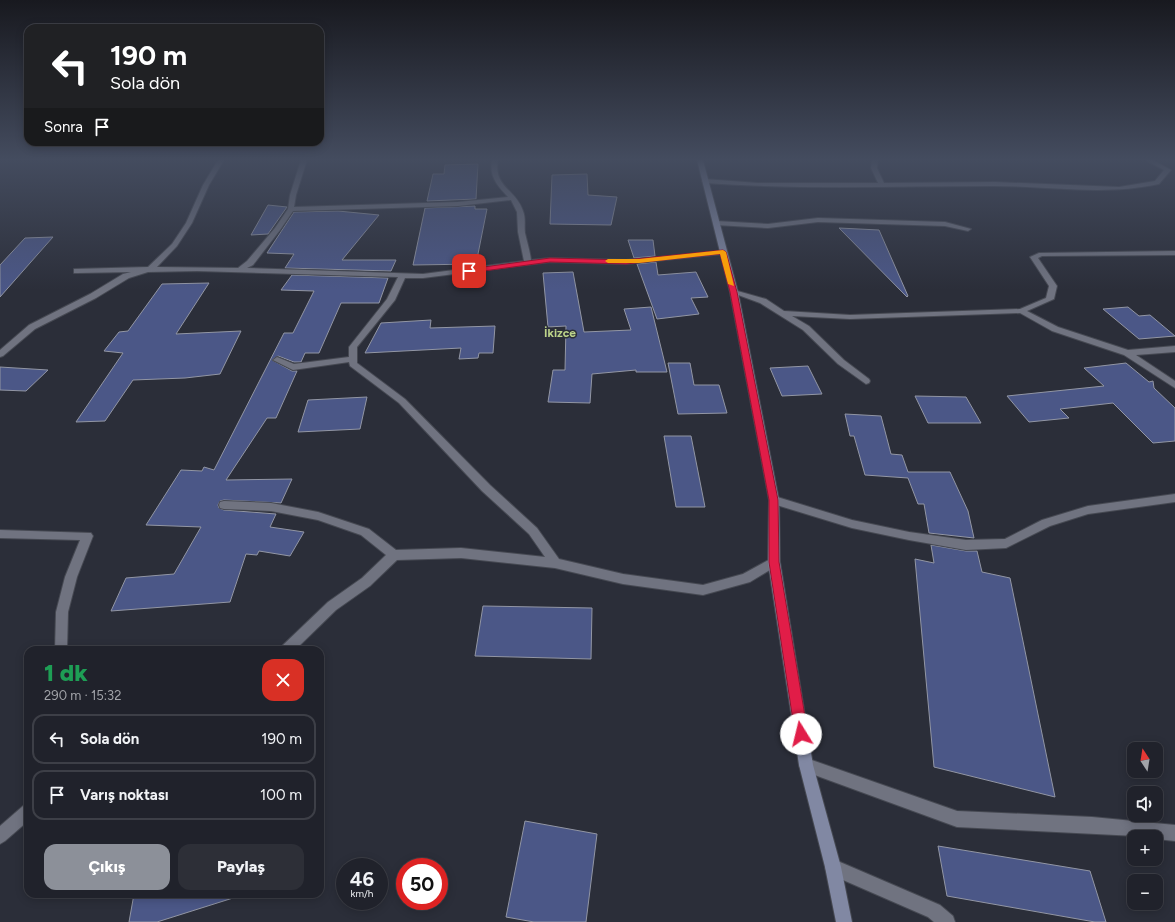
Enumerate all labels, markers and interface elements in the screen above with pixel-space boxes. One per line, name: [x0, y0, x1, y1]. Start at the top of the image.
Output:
text: 190 m: [110, 38, 187, 72]
icon: left: [44, 40, 96, 92]
text: Sola dön: [110, 72, 180, 94]
icon: arrive: [91, 116, 113, 138]
text: Sonra: [44, 118, 83, 136]
pin: [452, 254, 486, 288]
icon: arrive: [458, 260, 480, 282]
district label: İkizce: [544, 326, 576, 340]
text: 1 dk: [44, 658, 88, 687]
button: close: [262, 659, 304, 701]
text: 290 m · 15:32: [44, 688, 121, 703]
position arrow: [780, 713, 822, 755]
icon: left: [46, 728, 68, 750]
text: Sola dön: [80, 730, 139, 748]
text: 190 m: [261, 730, 302, 748]
north arrow: [1127, 742, 1163, 778]
map controls: [1127, 742, 1163, 910]
icon: arrive: [46, 784, 68, 806]
text: Varış noktası: [80, 786, 169, 804]
text: 100 m: [260, 786, 302, 804]
button: sound: [1127, 786, 1163, 822]
button: +: [1127, 830, 1163, 866]
button: Çıkış: [44, 844, 170, 890]
button: Paylaş: [178, 844, 304, 890]
speed limit sign: 50: [396, 858, 448, 910]
text: 46: [350, 867, 374, 891]
button: −: [1127, 874, 1163, 910]
text: km/h: [351, 887, 373, 900]

